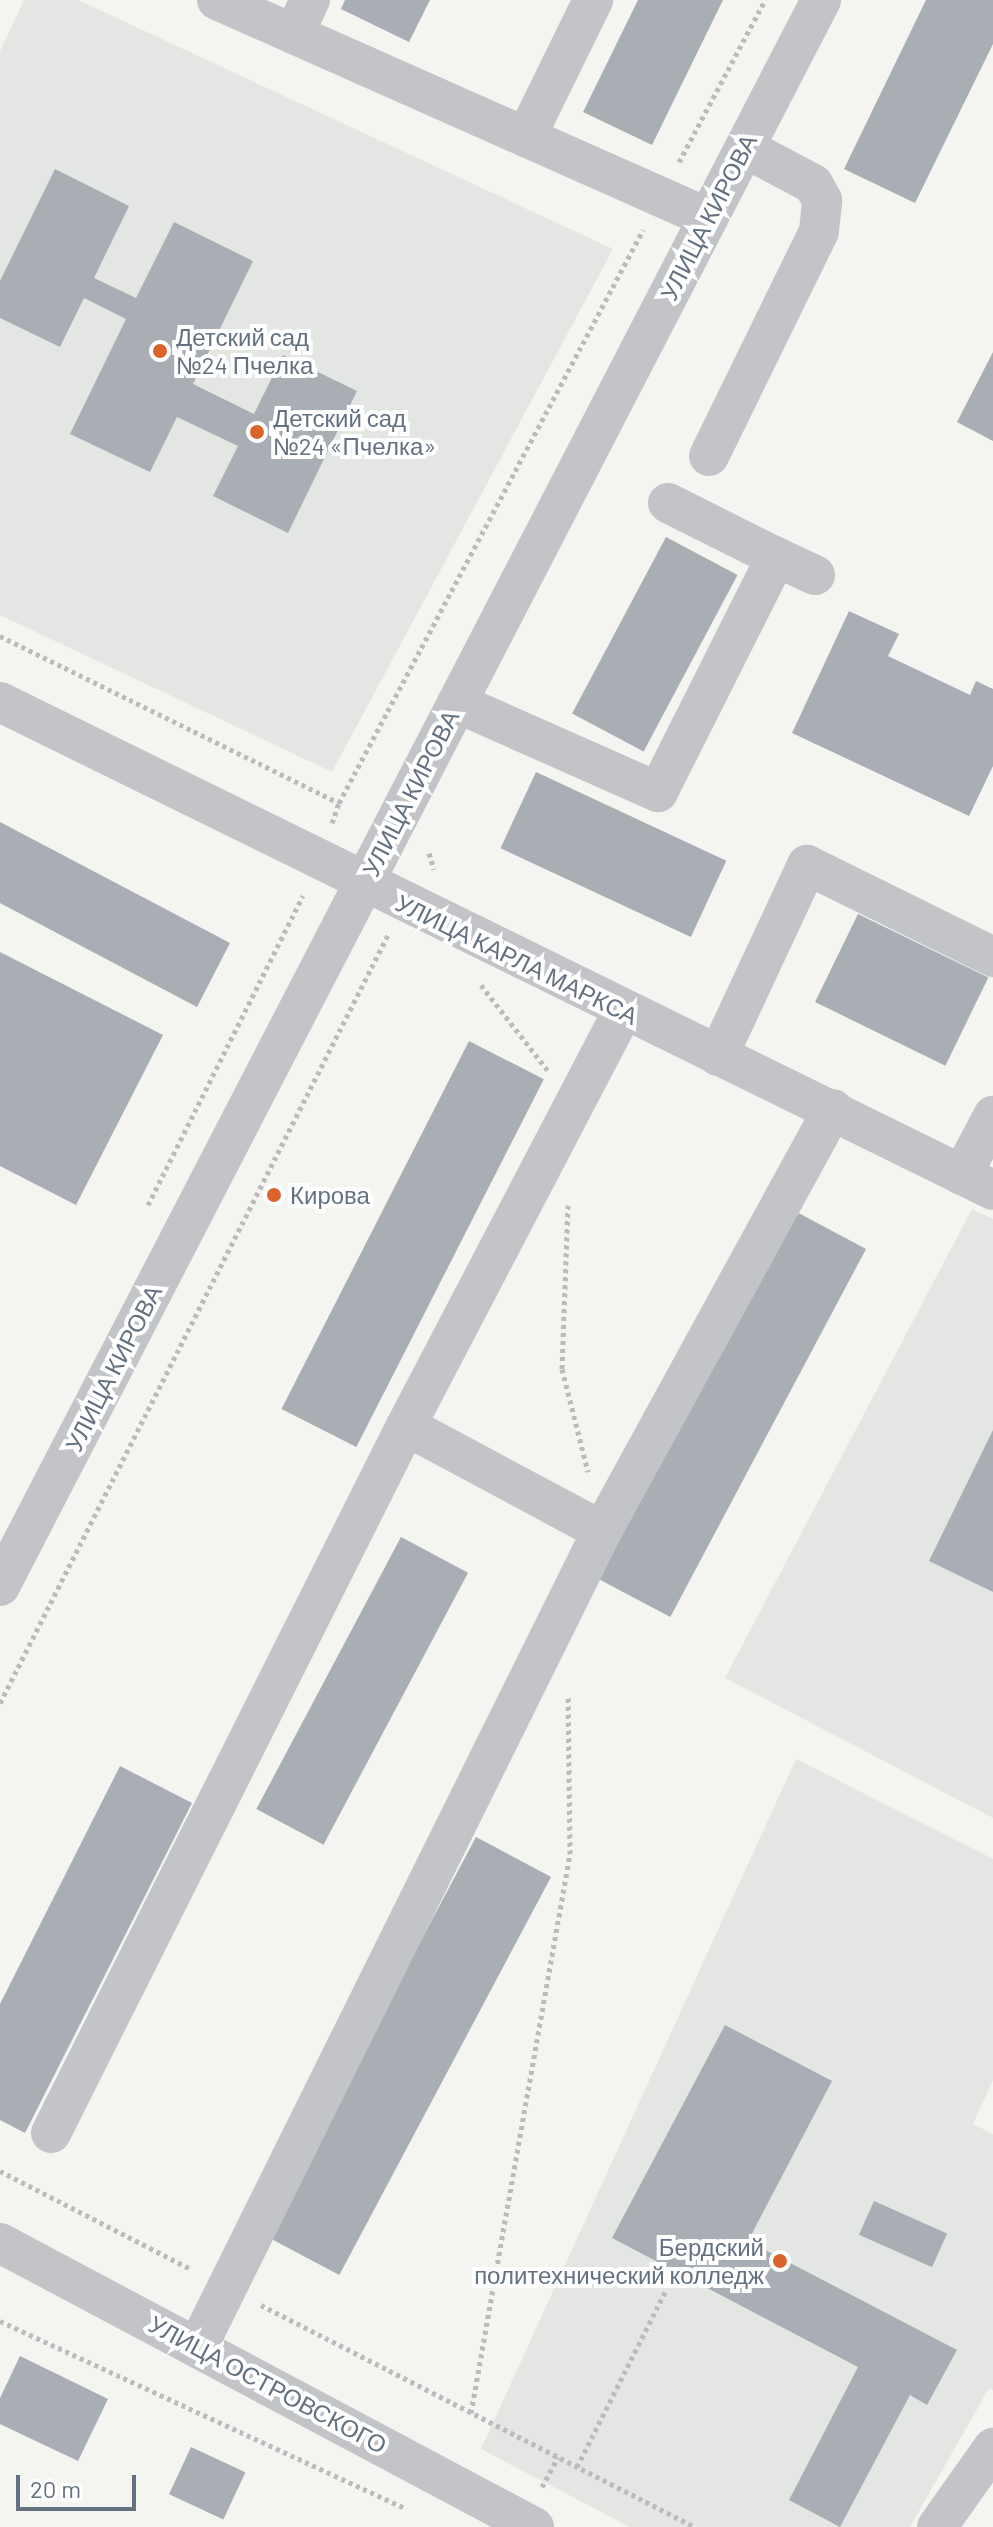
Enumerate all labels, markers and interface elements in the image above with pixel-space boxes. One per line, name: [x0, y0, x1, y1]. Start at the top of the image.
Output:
street label: УЛИЦА КИРОВА: [654, 129, 762, 305]
place label: Детский сад №24 Пчелка: [176, 323, 313, 379]
marker: Детский сад №24 Пчелка: [151, 342, 169, 360]
place label: Детский сад №24 «Пчелка»: [273, 404, 436, 460]
marker: Детский сад №24 «Пчелка»: [248, 423, 266, 441]
street label: УЛИЦА КИРОВА: [356, 705, 464, 881]
street label: УЛИЦА КАРЛА МАРКСА: [391, 888, 643, 1030]
place label: Кирова: [290, 1181, 370, 1209]
marker: Кирова: [265, 1186, 283, 1204]
street label: УЛИЦА КИРОВА: [59, 1280, 167, 1456]
place label: Бердский политехнический колледж: [474, 2233, 764, 2289]
marker: Бердский политехнический колледж: [771, 2252, 789, 2270]
street label: УЛИЦА ОСТРОВСКОГО: [144, 2309, 392, 2459]
scale bar: [20, 2459, 140, 2509]
text: 20 m: [30, 2474, 81, 2503]

